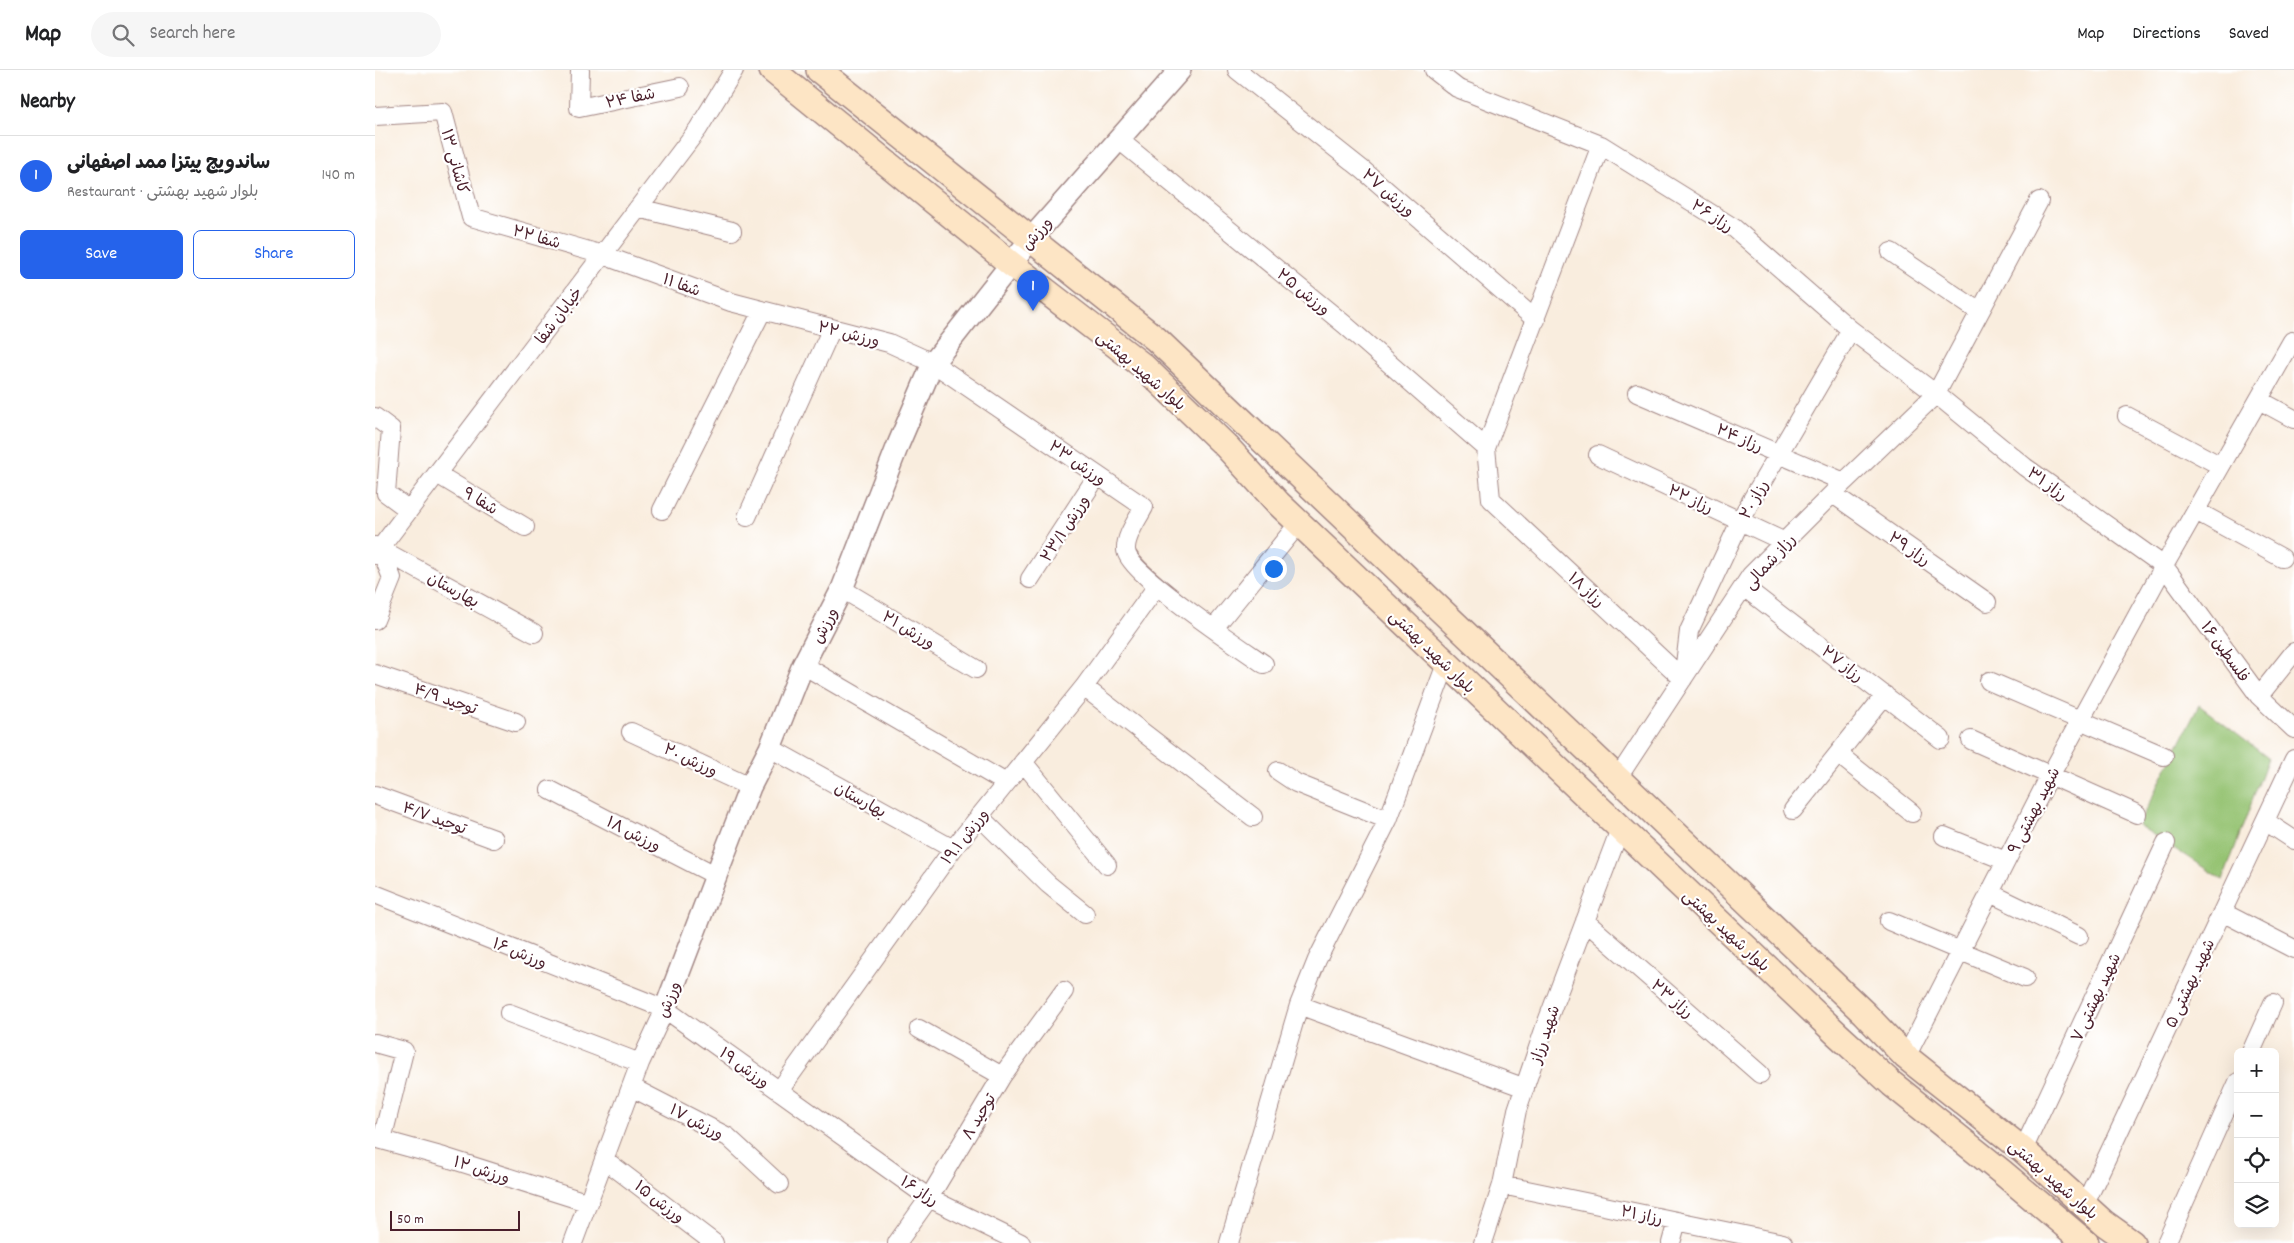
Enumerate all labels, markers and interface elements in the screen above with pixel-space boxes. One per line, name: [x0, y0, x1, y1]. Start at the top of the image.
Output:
search box: [91, 12, 441, 57]
text: Map: [25, 18, 61, 52]
icon: search: [109, 21, 137, 49]
text: Search here: [149, 21, 235, 48]
text: Map: [2077, 22, 2104, 47]
text: Directions: [2132, 22, 2201, 47]
text: Saved: [2229, 22, 2269, 47]
street label: شفا ۲۴: [604, 83, 657, 116]
text: Nearby: [20, 88, 75, 118]
street label: کاشانی ۱۳: [434, 127, 473, 197]
text: ساندویچ پیتزا ممد اصفهانی: [67, 151, 270, 178]
text: 1: [34, 164, 38, 187]
text: 140 m: [321, 164, 355, 187]
street label: ورزش ۲۷: [1356, 164, 1419, 223]
text: Restaurant · بلوار شهید بهشتی: [67, 181, 258, 204]
street label: رزاز ۲۶: [1686, 195, 1737, 239]
street label: ورزش: [1017, 213, 1059, 256]
street label: شفا ۲۲: [510, 221, 563, 256]
button: Save: [20, 230, 183, 279]
button: Share: [193, 230, 355, 279]
street label: ورزش ۲۵: [1271, 264, 1334, 322]
street label: شفا ۱۱: [659, 269, 703, 304]
pin: 1: [1017, 270, 1049, 311]
street label: خیابان شفا: [531, 283, 589, 350]
street label: ورزش ۲۲: [815, 317, 882, 354]
street label: بلوار شهید بهشتی: [1091, 327, 1190, 417]
street label: رزاز ۲۴: [1712, 419, 1766, 459]
street label: ورزش ۲۳: [1043, 436, 1110, 492]
street label: رزاز ۳۱: [2022, 463, 2071, 507]
street label: رزاز ۲۰: [1735, 476, 1775, 524]
street label: رزاز ۲۲: [1664, 480, 1716, 521]
street label: شفا ۹: [458, 483, 502, 522]
street label: ورزش ۲۳/۱: [1036, 491, 1096, 567]
street label: رزاز ۲۹: [1883, 527, 1934, 573]
street label: رزاز شمالی: [1740, 530, 1802, 596]
your location: [1261, 556, 1287, 582]
street label: بهارستان: [423, 568, 483, 615]
street label: رزاز ۱۸: [1562, 568, 1609, 614]
street label: ورزش: [807, 604, 845, 648]
street label: ورزش ۲۱: [877, 606, 938, 656]
street label: بلوار شهید بهشتی: [1383, 606, 1479, 700]
street label: فلسطین ۱۶: [2194, 617, 2254, 688]
street label: رزاز ۲۷: [1815, 641, 1867, 689]
street label: توحید ۴/۹: [410, 679, 480, 722]
street label: ورزش ۲۰: [659, 739, 721, 784]
street label: شهید بهشتی ۹: [2003, 764, 2067, 859]
street label: بهارستان: [830, 778, 890, 825]
street label: توحید ۴/۷: [399, 797, 470, 842]
street label: ورزش ۱۹.۱: [937, 805, 995, 870]
street label: ورزش ۱۸: [602, 812, 664, 859]
street label: بلوار شهید بهشتی: [1677, 885, 1774, 978]
street label: ورزش ۱۶: [488, 933, 550, 976]
street label: شهید بهشتی ۵: [2161, 936, 2222, 1032]
street label: شهید بهشتی ۷: [2067, 950, 2128, 1046]
street label: رزاز ۲۳: [1645, 975, 1698, 1025]
street label: ورزش: [653, 978, 688, 1022]
street label: شهید رزاز: [1525, 1002, 1567, 1069]
street label: ورزش ۱۹: [714, 1043, 773, 1095]
map controls: [2234, 1048, 2279, 1228]
button: +: [2234, 1048, 2279, 1093]
street label: توحید ۸: [957, 1090, 1003, 1145]
button: −: [2234, 1093, 2279, 1138]
street label: ورزش ۱۷: [665, 1099, 727, 1147]
street label: بلوار شهید بهشتی: [2003, 1136, 2102, 1226]
button: locate: [2234, 1138, 2279, 1183]
street label: ورزش ۱۲: [450, 1151, 512, 1191]
street label: رزاز ۱۶: [895, 1171, 942, 1213]
street label: ورزش ۱۵: [628, 1176, 688, 1230]
button: layers: [2234, 1183, 2279, 1228]
street label: رزاز ۲۱: [1618, 1201, 1665, 1232]
scale bar: [390, 1208, 520, 1231]
text: 50 m: [397, 1210, 424, 1230]

